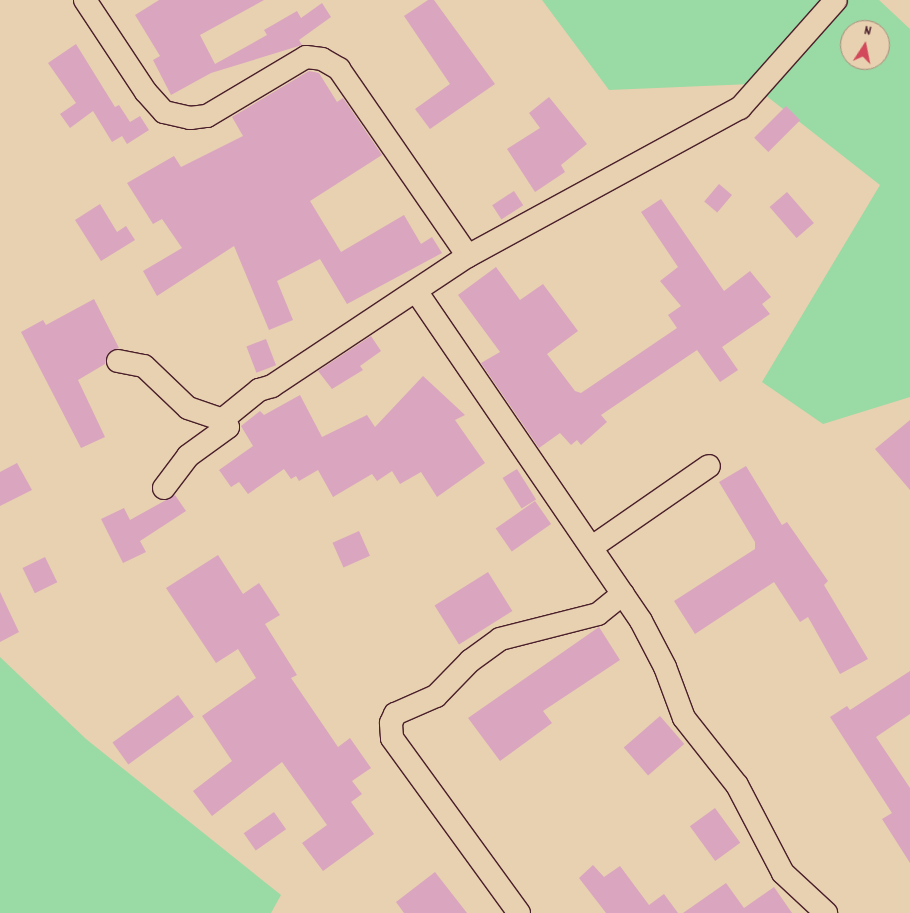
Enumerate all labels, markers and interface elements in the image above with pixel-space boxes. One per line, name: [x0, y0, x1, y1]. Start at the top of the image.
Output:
north arrow: [840, 20, 890, 70]
text: N: [862, 21, 873, 42]

